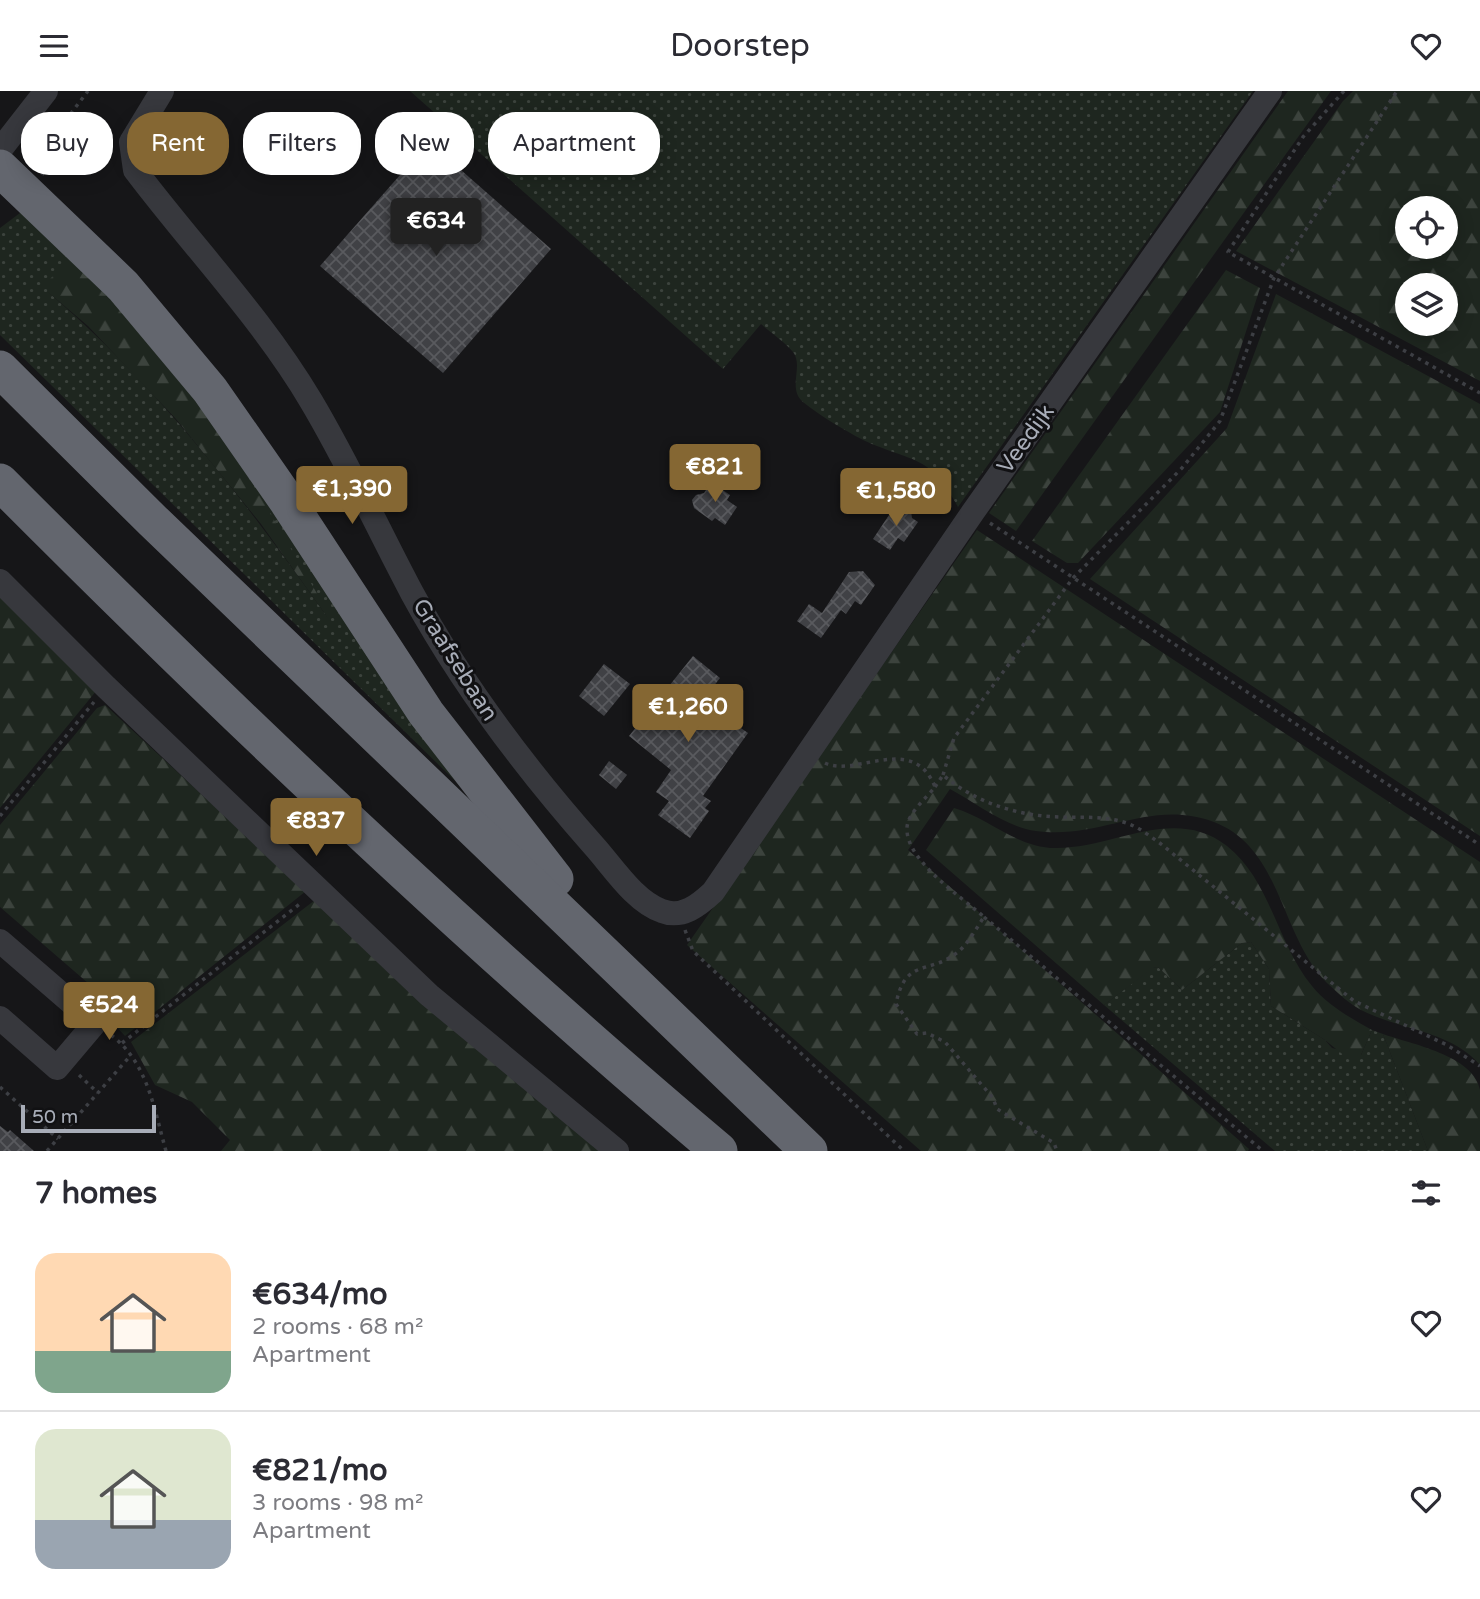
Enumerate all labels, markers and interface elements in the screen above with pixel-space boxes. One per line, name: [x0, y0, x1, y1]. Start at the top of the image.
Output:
icon: menu: [35, 27, 73, 65]
text: Doorstep: [670, 27, 810, 65]
icon: heart: [1407, 27, 1445, 65]
chip: Buy: [21, 112, 113, 175]
chip: Rent: [127, 112, 229, 175]
chip: Filters: [243, 112, 361, 175]
chip: New: [375, 112, 474, 175]
chip: Apartment: [488, 112, 660, 175]
map controls: [1395, 196, 1458, 336]
button: locate: [1395, 196, 1458, 259]
pin: €634: [395, 199, 477, 258]
text: €634: [406, 207, 466, 235]
button: layers: [1395, 273, 1458, 336]
street label: Veedijk: [991, 399, 1061, 479]
pin: €821: [674, 445, 756, 504]
text: €821: [685, 453, 745, 481]
pin: €1,390: [295, 467, 409, 526]
pin: €1,580: [839, 469, 953, 528]
text: €1,390: [312, 475, 392, 503]
text: €1,580: [856, 477, 936, 505]
street label: Graafsebaan: [406, 594, 504, 726]
pin: €1,260: [631, 685, 745, 744]
text: €1,260: [648, 693, 728, 721]
pin: €837: [275, 799, 357, 858]
text: €837: [286, 807, 346, 835]
pin: €524: [68, 983, 150, 1042]
text: €524: [79, 991, 139, 1019]
scale bar: [21, 1102, 156, 1134]
text: 50 m: [32, 1106, 78, 1128]
icon: filters: [1407, 1174, 1445, 1212]
text: 7 homes: [35, 1175, 157, 1212]
text: €634/mo: [252, 1276, 388, 1313]
icon: home: [91, 1281, 175, 1365]
icon: heart: [1407, 1304, 1445, 1342]
text: 2 rooms · 68 m²: [252, 1313, 423, 1341]
text: Apartment: [252, 1341, 371, 1369]
text: €821/mo: [252, 1452, 388, 1489]
icon: home: [91, 1457, 175, 1541]
icon: heart: [1407, 1480, 1445, 1518]
text: 3 rooms · 98 m²: [252, 1489, 423, 1517]
text: Apartment: [252, 1517, 371, 1545]

